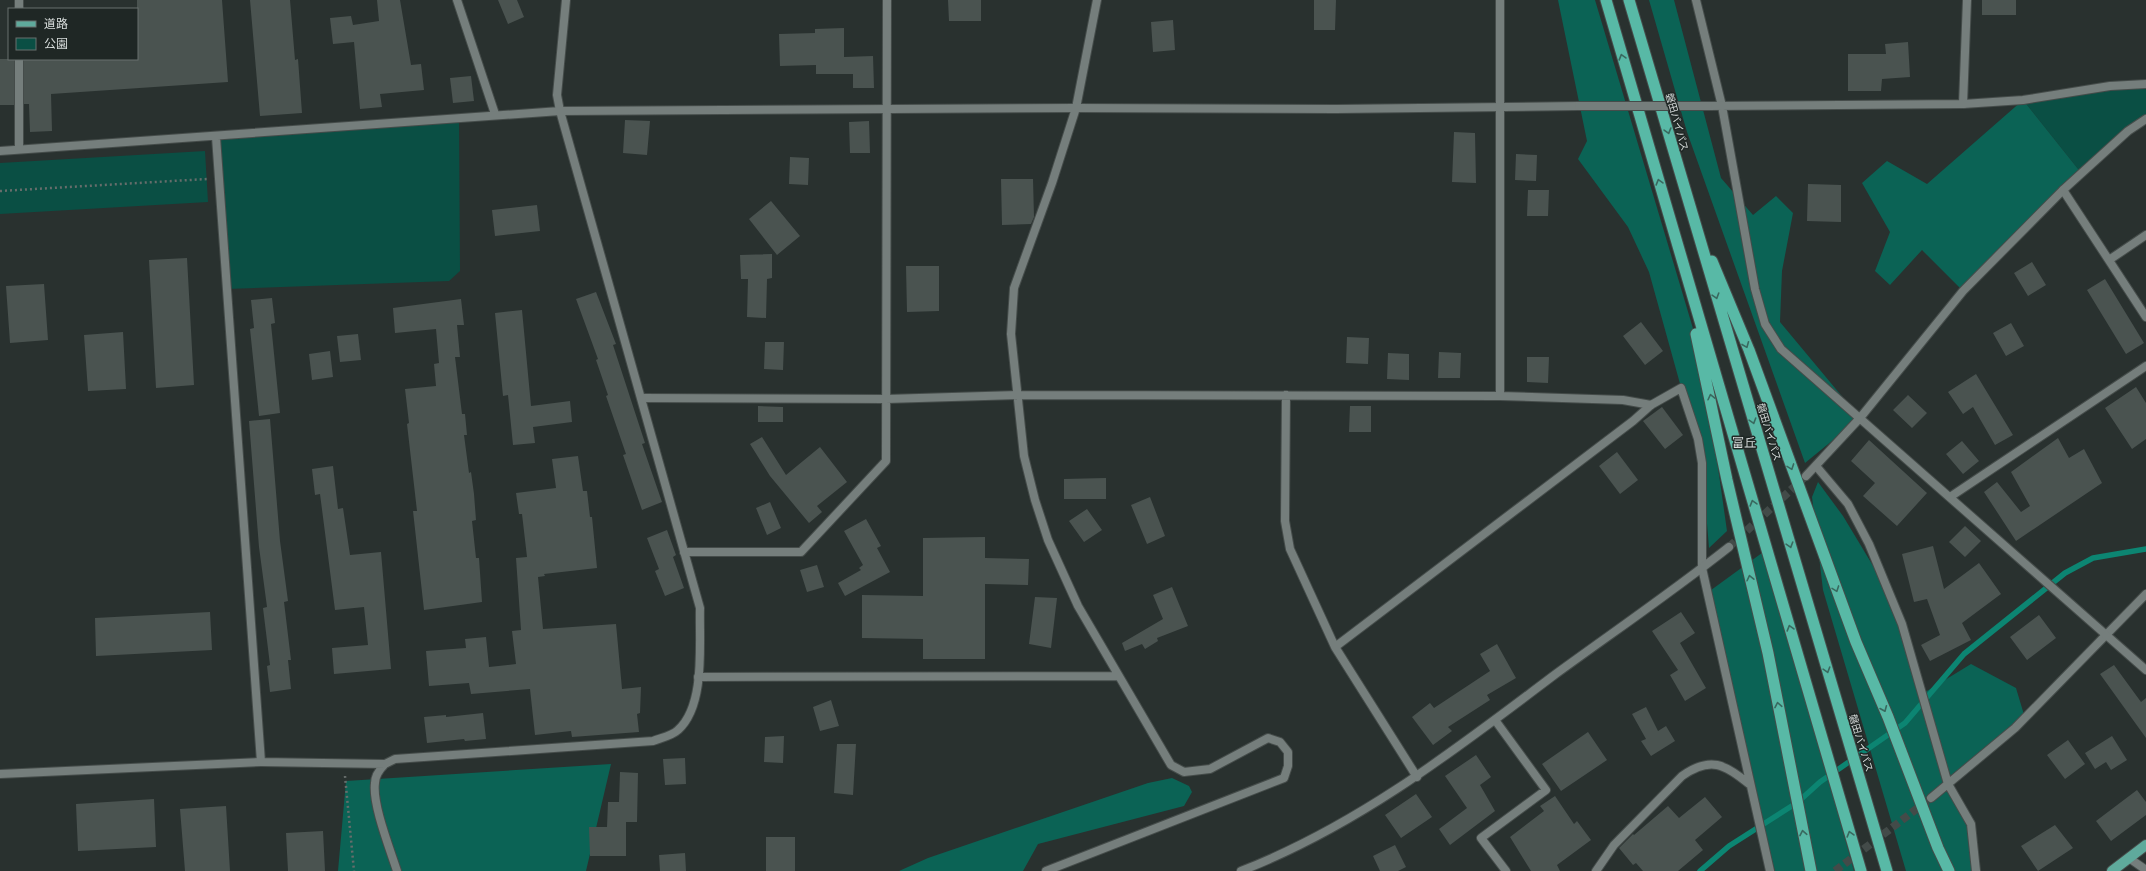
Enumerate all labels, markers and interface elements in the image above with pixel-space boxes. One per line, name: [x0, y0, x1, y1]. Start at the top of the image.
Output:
legend: [8, 8, 138, 60]
text: 道路: [44, 16, 68, 31]
text: 公園: [44, 36, 68, 51]
one-way arrow: [1618, 54, 1627, 61]
street label: 磐田バイパス: [1663, 91, 1691, 153]
one-way arrow: [1663, 128, 1672, 135]
one-way arrow: [1655, 179, 1664, 186]
one-way arrow: [1711, 292, 1720, 299]
one-way arrow: [1742, 341, 1750, 348]
one-way arrow: [1707, 393, 1715, 400]
street label: 磐田バイパス: [1754, 402, 1784, 462]
one-way arrow: [1748, 417, 1757, 424]
district label: 富丘: [1732, 435, 1756, 450]
one-way arrow: [1786, 463, 1795, 470]
one-way arrow: [1749, 500, 1758, 507]
one-way arrow: [1785, 541, 1794, 548]
one-way arrow: [1747, 575, 1755, 581]
one-way arrow: [1831, 585, 1839, 592]
one-way arrow: [1786, 625, 1794, 632]
one-way arrow: [1822, 666, 1831, 673]
one-way arrow: [1774, 702, 1783, 708]
one-way arrow: [1880, 706, 1888, 713]
street label: 磐田バイパス: [1846, 713, 1876, 773]
one-way arrow: [1799, 830, 1808, 836]
one-way arrow: [1846, 830, 1855, 837]

